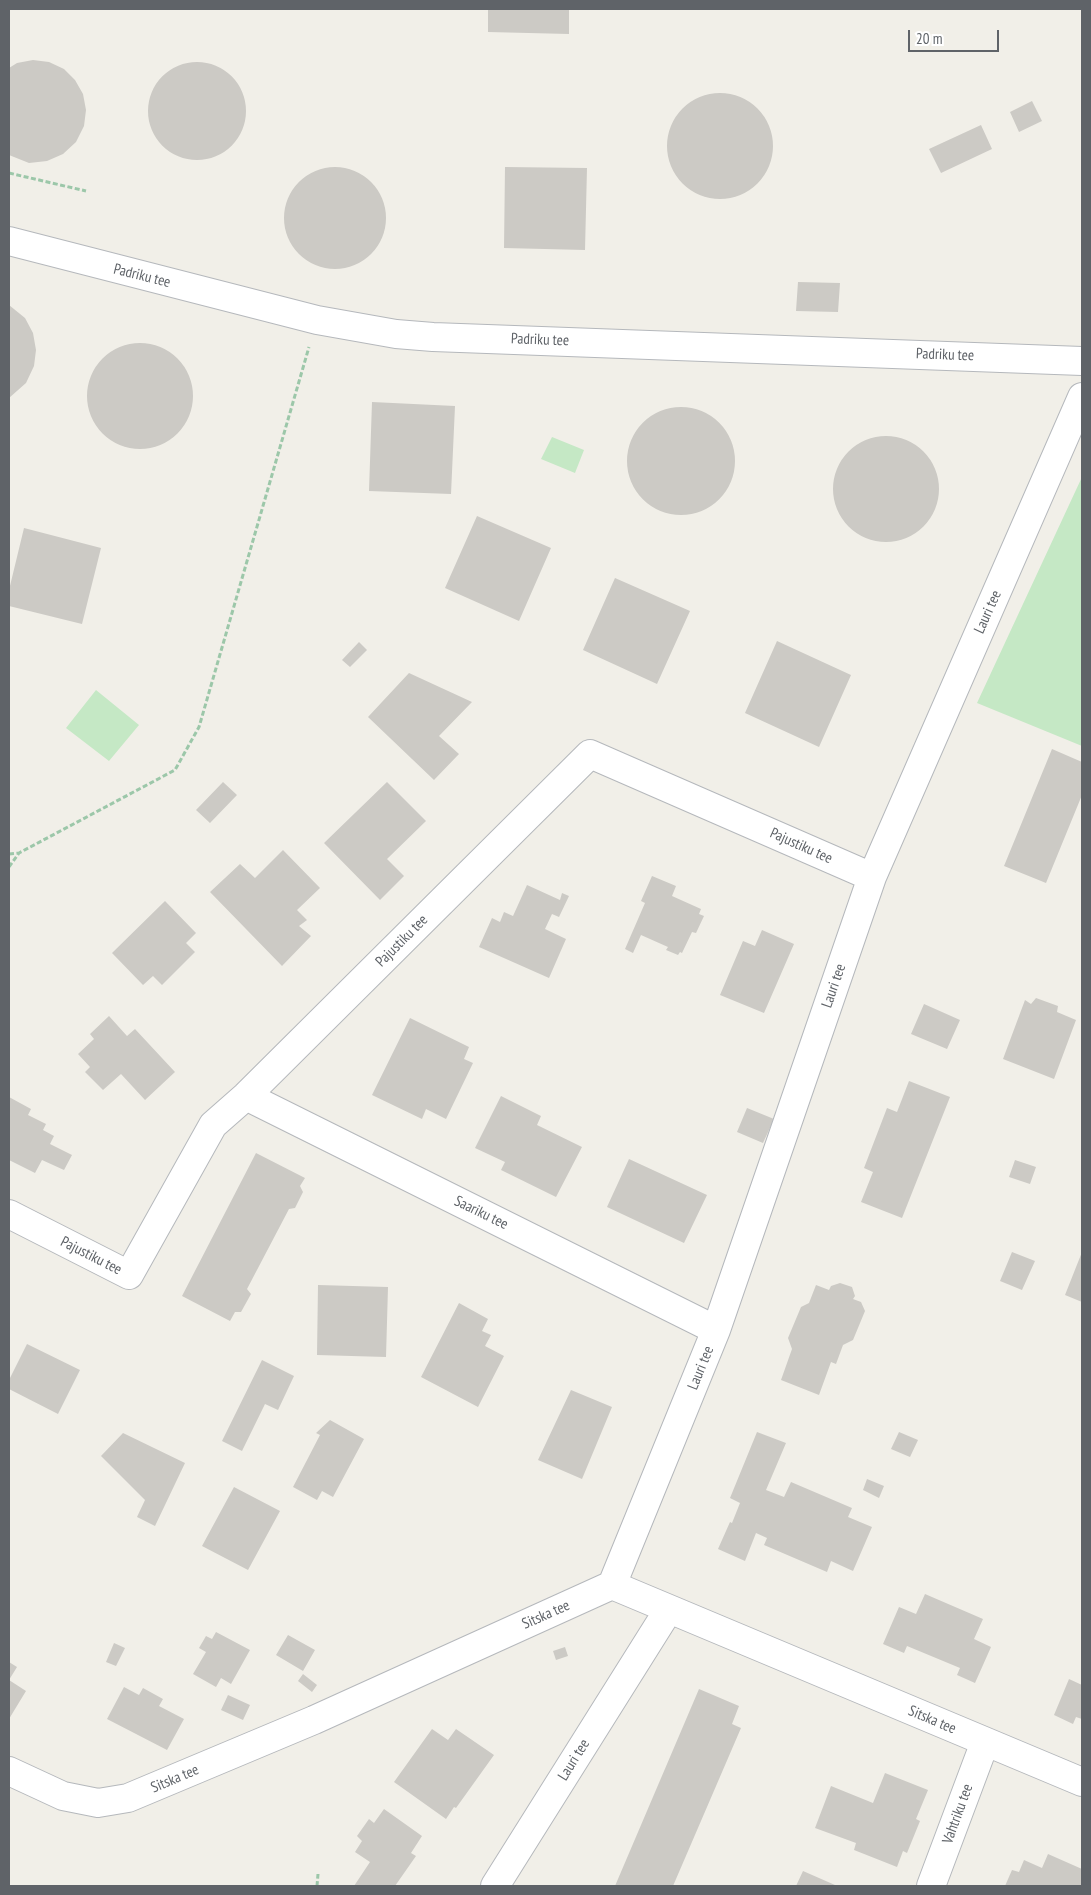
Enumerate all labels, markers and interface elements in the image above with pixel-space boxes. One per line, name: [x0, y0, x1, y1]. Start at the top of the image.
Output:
scale bar: [911, 20, 1002, 52]
text: 20 m: [916, 29, 942, 48]
street label: Padriku tee: [112, 260, 172, 292]
street label: Padriku tee: [511, 330, 569, 350]
street label: Padriku tee: [916, 345, 974, 365]
street label: Lauri tee: [971, 588, 1005, 636]
street label: Pajustiku tee: [767, 824, 835, 868]
street label: Pajustiku tee: [372, 911, 432, 971]
street label: Lauri tee: [818, 962, 850, 1010]
street label: Saariku tee: [451, 1192, 511, 1234]
street label: Pajustiku tee: [57, 1233, 125, 1279]
street label: Lauri tee: [684, 1344, 718, 1392]
street label: Sitska tee: [519, 1597, 573, 1633]
street label: Sitska tee: [905, 1702, 959, 1738]
street label: Lauri tee: [554, 1736, 594, 1784]
street label: Sitska tee: [148, 1761, 202, 1797]
street label: Vahtriku tee: [939, 1782, 977, 1846]

